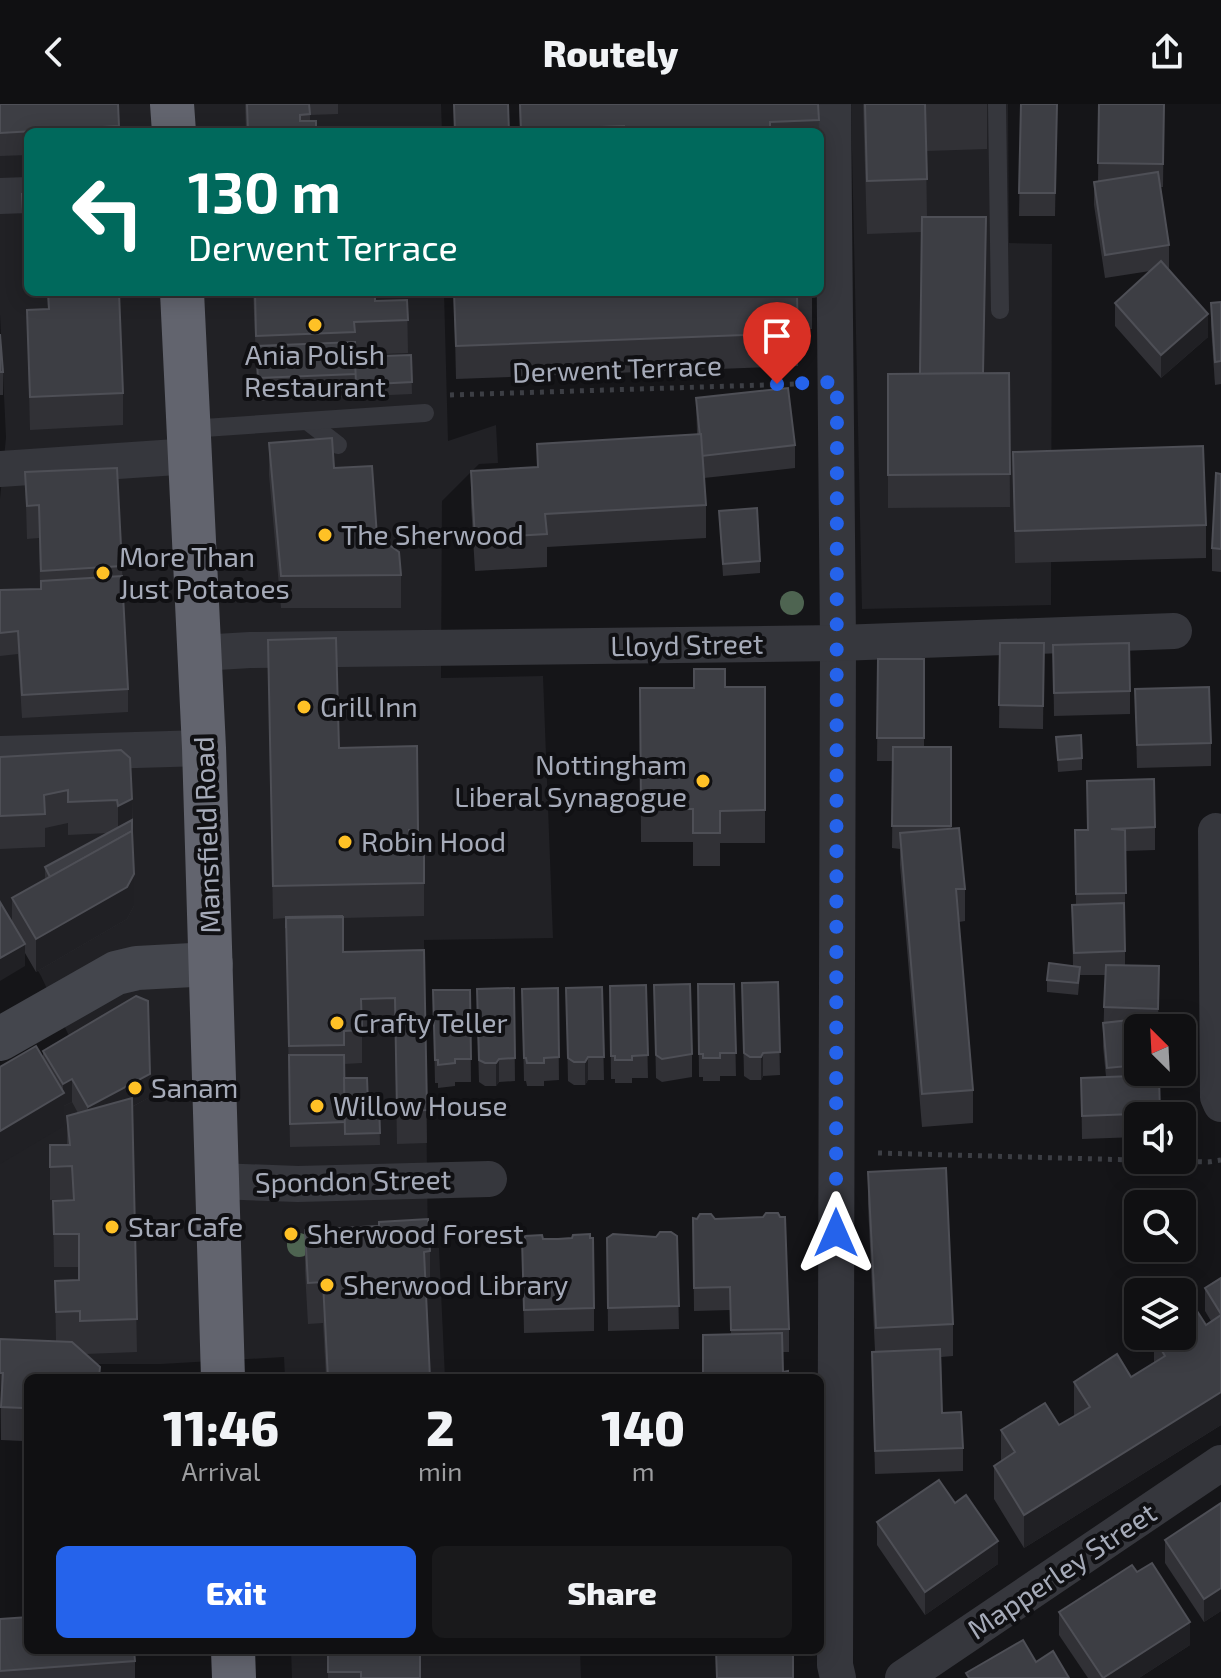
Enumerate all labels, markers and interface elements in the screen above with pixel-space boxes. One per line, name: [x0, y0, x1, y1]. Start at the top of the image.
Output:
icon: back: [32, 30, 76, 74]
icon: share: [1145, 30, 1189, 74]
text: Routely: [543, 31, 678, 74]
text: 130 m: [188, 157, 341, 224]
icon: left: [56, 160, 160, 264]
text: Derwent Terrace: [188, 225, 458, 268]
pin: [743, 302, 811, 384]
icon: arrive: [755, 314, 799, 358]
marker: Ania Polish Restaurant: [306, 316, 324, 334]
place label: Ania Polish Restaurant: [244, 337, 386, 403]
street label: Derwent Terrace: [511, 347, 722, 389]
place label: The Sherwood: [341, 517, 524, 551]
marker: The Sherwood: [316, 526, 334, 544]
place label: More Than Just Potatoes: [119, 539, 290, 605]
marker: More Than Just Potatoes: [94, 564, 112, 582]
street label: Lloyd Street: [610, 626, 764, 662]
place label: Grill Inn: [320, 689, 418, 723]
marker: Grill Inn: [295, 698, 313, 716]
street label: Mansfield Road: [186, 736, 226, 934]
place label: Nottingham Liberal Synagogue: [454, 747, 687, 813]
marker: Nottingham Liberal Synagogue: [694, 772, 712, 790]
place label: Robin Hood: [361, 824, 506, 858]
marker: Robin Hood: [336, 833, 354, 851]
place label: Crafty Teller: [353, 1005, 508, 1039]
marker: Crafty Teller: [328, 1014, 346, 1032]
north arrow: [1124, 1014, 1196, 1086]
map controls: [1124, 1014, 1196, 1350]
place label: Sanam: [151, 1070, 238, 1104]
marker: Sanam: [126, 1079, 144, 1097]
place label: Willow House: [333, 1088, 508, 1122]
marker: Willow House: [308, 1097, 326, 1115]
button: sound: [1124, 1102, 1196, 1174]
street label: Spondon Street: [254, 1161, 451, 1199]
button: search: [1124, 1190, 1196, 1262]
position arrow: [794, 1191, 878, 1275]
place label: Star Cafe: [128, 1209, 243, 1243]
place label: Sherwood Forest: [307, 1216, 524, 1250]
marker: Star Cafe: [103, 1218, 121, 1236]
marker: Sherwood Forest: [282, 1225, 300, 1243]
place label: Sherwood Library: [343, 1267, 568, 1301]
marker: Sherwood Library: [318, 1276, 336, 1294]
button: layers: [1124, 1278, 1196, 1350]
text: 11:46: [163, 1398, 279, 1456]
text: 2: [426, 1398, 454, 1456]
text: 140: [601, 1398, 685, 1456]
text: Arrival: [181, 1455, 261, 1486]
text: min: [418, 1455, 462, 1486]
text: m: [632, 1455, 655, 1486]
street label: Mapperley Street: [961, 1495, 1162, 1646]
button: Exit: [56, 1546, 416, 1638]
button: Share: [432, 1546, 792, 1638]

